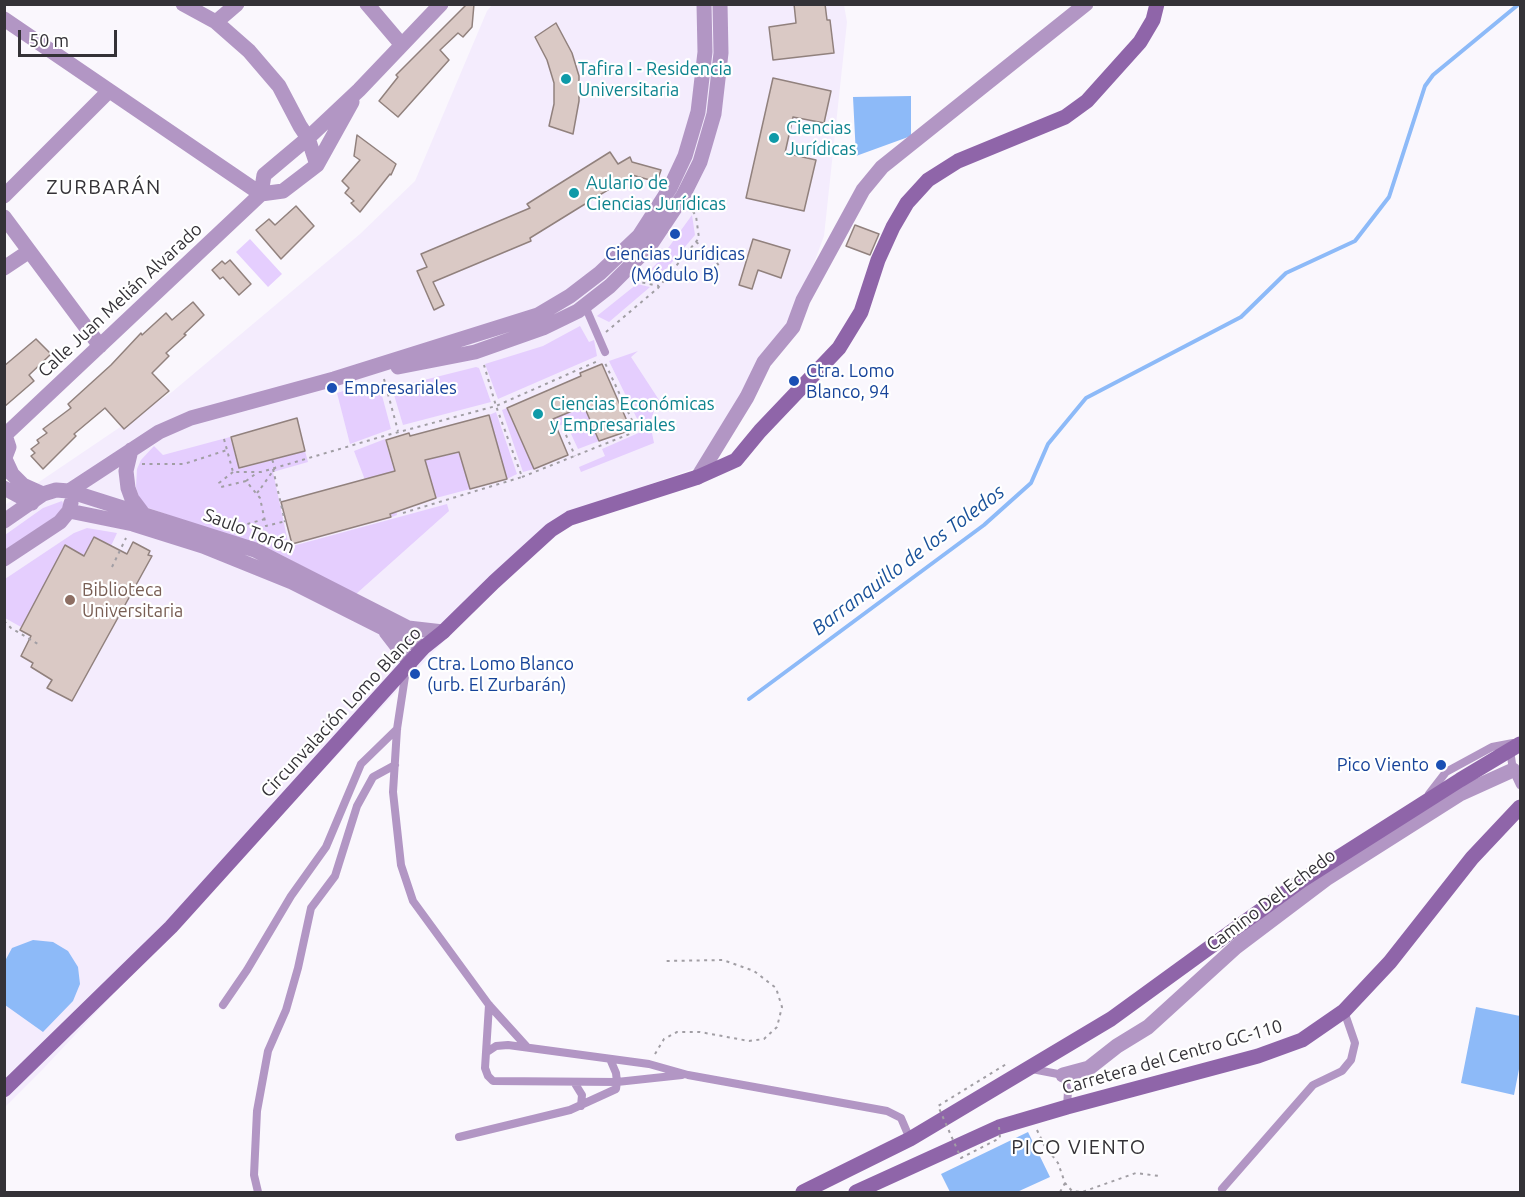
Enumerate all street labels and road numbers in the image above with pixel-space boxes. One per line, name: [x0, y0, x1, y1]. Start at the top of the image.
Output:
street label: Calle Juan Melián Alvarado: [33, 218, 207, 382]
street label: Saulo Torón: [200, 504, 298, 558]
street label: Circunvalación Lomo Blanco: [256, 622, 426, 802]
street label: Camino Del Echedo: [1202, 844, 1340, 956]
street label: Carretera del Centro GC-110: [1059, 1015, 1285, 1099]

